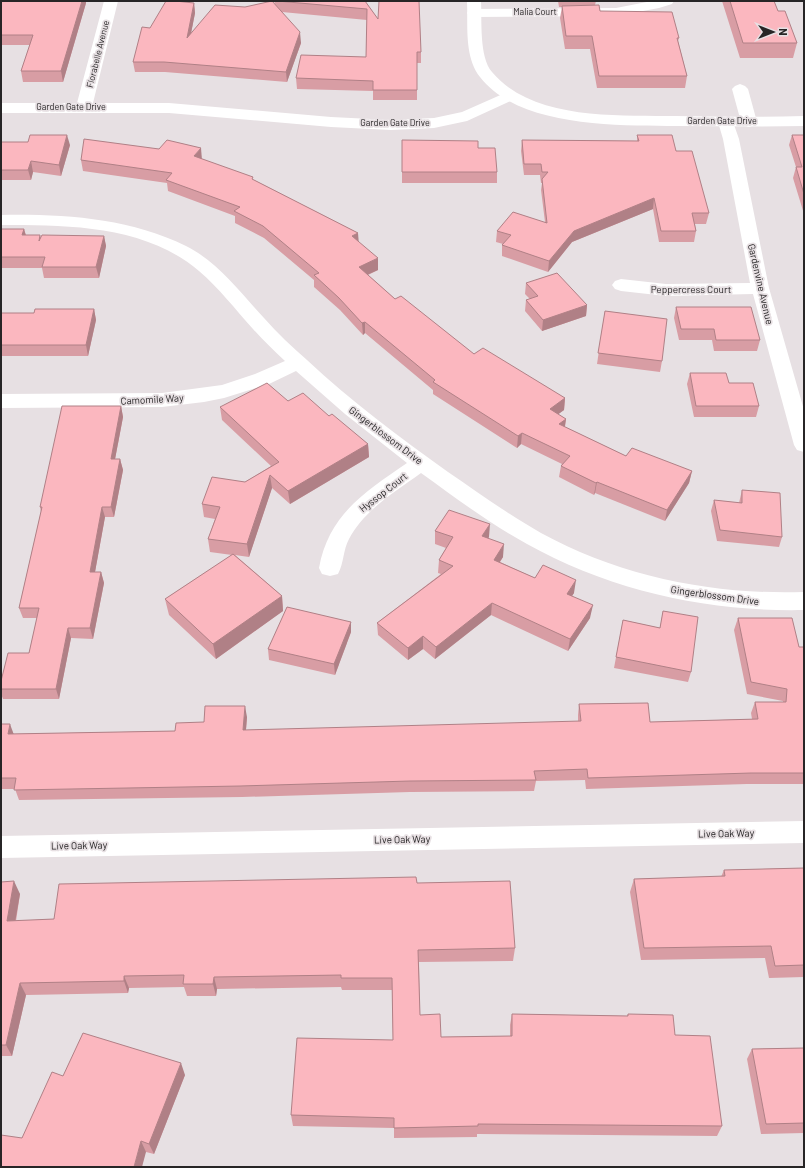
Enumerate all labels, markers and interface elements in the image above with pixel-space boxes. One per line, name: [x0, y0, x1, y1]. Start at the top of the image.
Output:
street label: Malia Court: [513, 6, 557, 17]
north arrow: [753, 12, 793, 52]
street label: Florabelle Avenue: [84, 19, 111, 89]
text: N: [777, 28, 790, 36]
street label: Garden Gate Drive: [36, 101, 106, 112]
street label: Garden Gate Drive: [687, 115, 757, 126]
street label: Garden Gate Drive: [360, 117, 430, 128]
street label: Gardenvine Avenue: [746, 242, 776, 326]
street label: Peppercress Court: [651, 283, 732, 295]
street label: Camomile Way: [120, 391, 184, 407]
street label: Gingerblossom Drive: [347, 403, 425, 467]
street label: Hyssop Court: [357, 469, 410, 514]
street label: Gingerblossom Drive: [670, 583, 760, 607]
street label: Live Oak Way: [698, 827, 755, 839]
street label: Live Oak Way: [374, 833, 431, 845]
street label: Live Oak Way: [51, 839, 108, 851]

